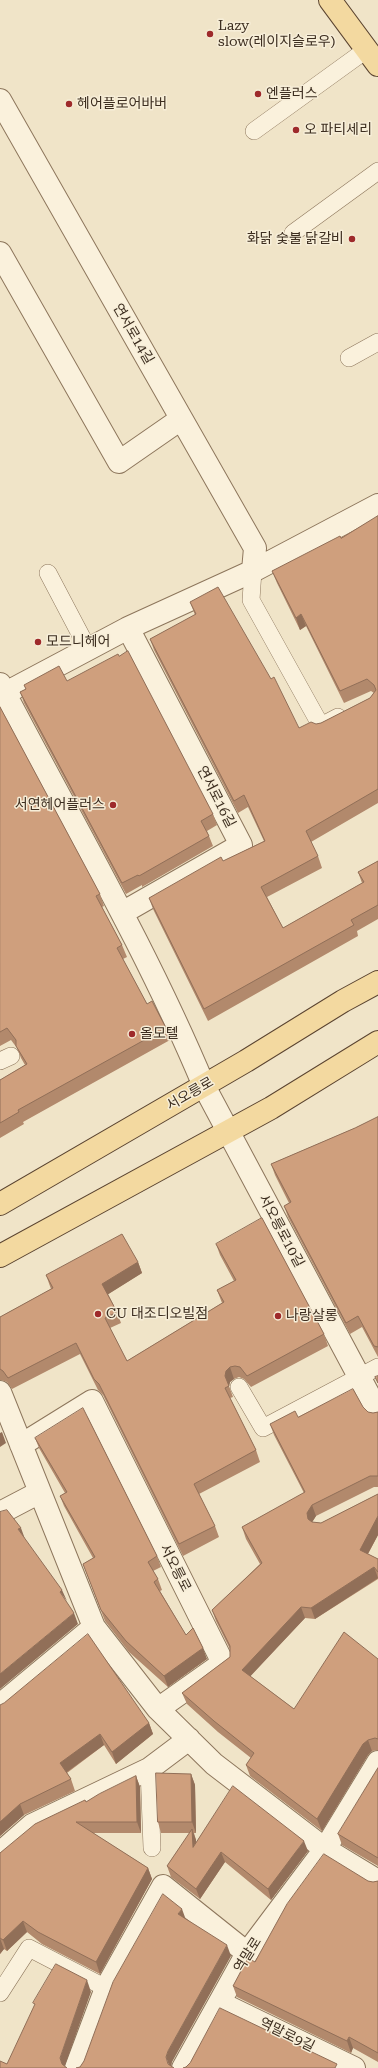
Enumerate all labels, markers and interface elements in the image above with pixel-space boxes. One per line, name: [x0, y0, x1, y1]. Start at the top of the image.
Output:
place label: Lazy slow(레이지슬로우): [218, 18, 335, 50]
marker: Lazy slow(레이지슬로우): [205, 29, 215, 39]
place label: 엔플러스: [266, 86, 318, 102]
marker: 엔플러스: [253, 89, 263, 99]
place label: 헤어플로어바버: [77, 96, 167, 112]
marker: 헤어플로어바버: [64, 99, 74, 109]
place label: 오 파티세리: [304, 122, 372, 138]
marker: 오 파티세리: [291, 125, 301, 135]
place label: 화닭 숯불 닭갈비: [247, 231, 344, 247]
marker: 화닭 숯불 닭갈비: [347, 234, 357, 244]
street label: 연서로14길: [109, 301, 157, 367]
place label: 모드니헤어: [46, 634, 110, 650]
marker: 모드니헤어: [33, 637, 43, 647]
street label: 연서로16길: [193, 763, 239, 831]
place label: 서연헤어플러스: [15, 797, 105, 813]
marker: 서연헤어플러스: [108, 800, 118, 810]
place label: 올모텔: [140, 1026, 179, 1042]
marker: 올모텔: [127, 1029, 137, 1039]
street label: 서오릉로: [163, 1074, 217, 1114]
street label: 서오릉로10길: [255, 1192, 307, 1270]
place label: CU 대조디오빌점: [106, 1306, 208, 1322]
place label: 나랑살롱: [286, 1308, 338, 1324]
marker: CU 대조디오빌점: [93, 1309, 103, 1319]
marker: 나랑살롱: [273, 1311, 283, 1321]
street label: 서오릉로: [156, 1541, 194, 1595]
street label: 역말로: [231, 1934, 265, 1976]
street label: 역말로9길: [257, 2014, 317, 2056]

